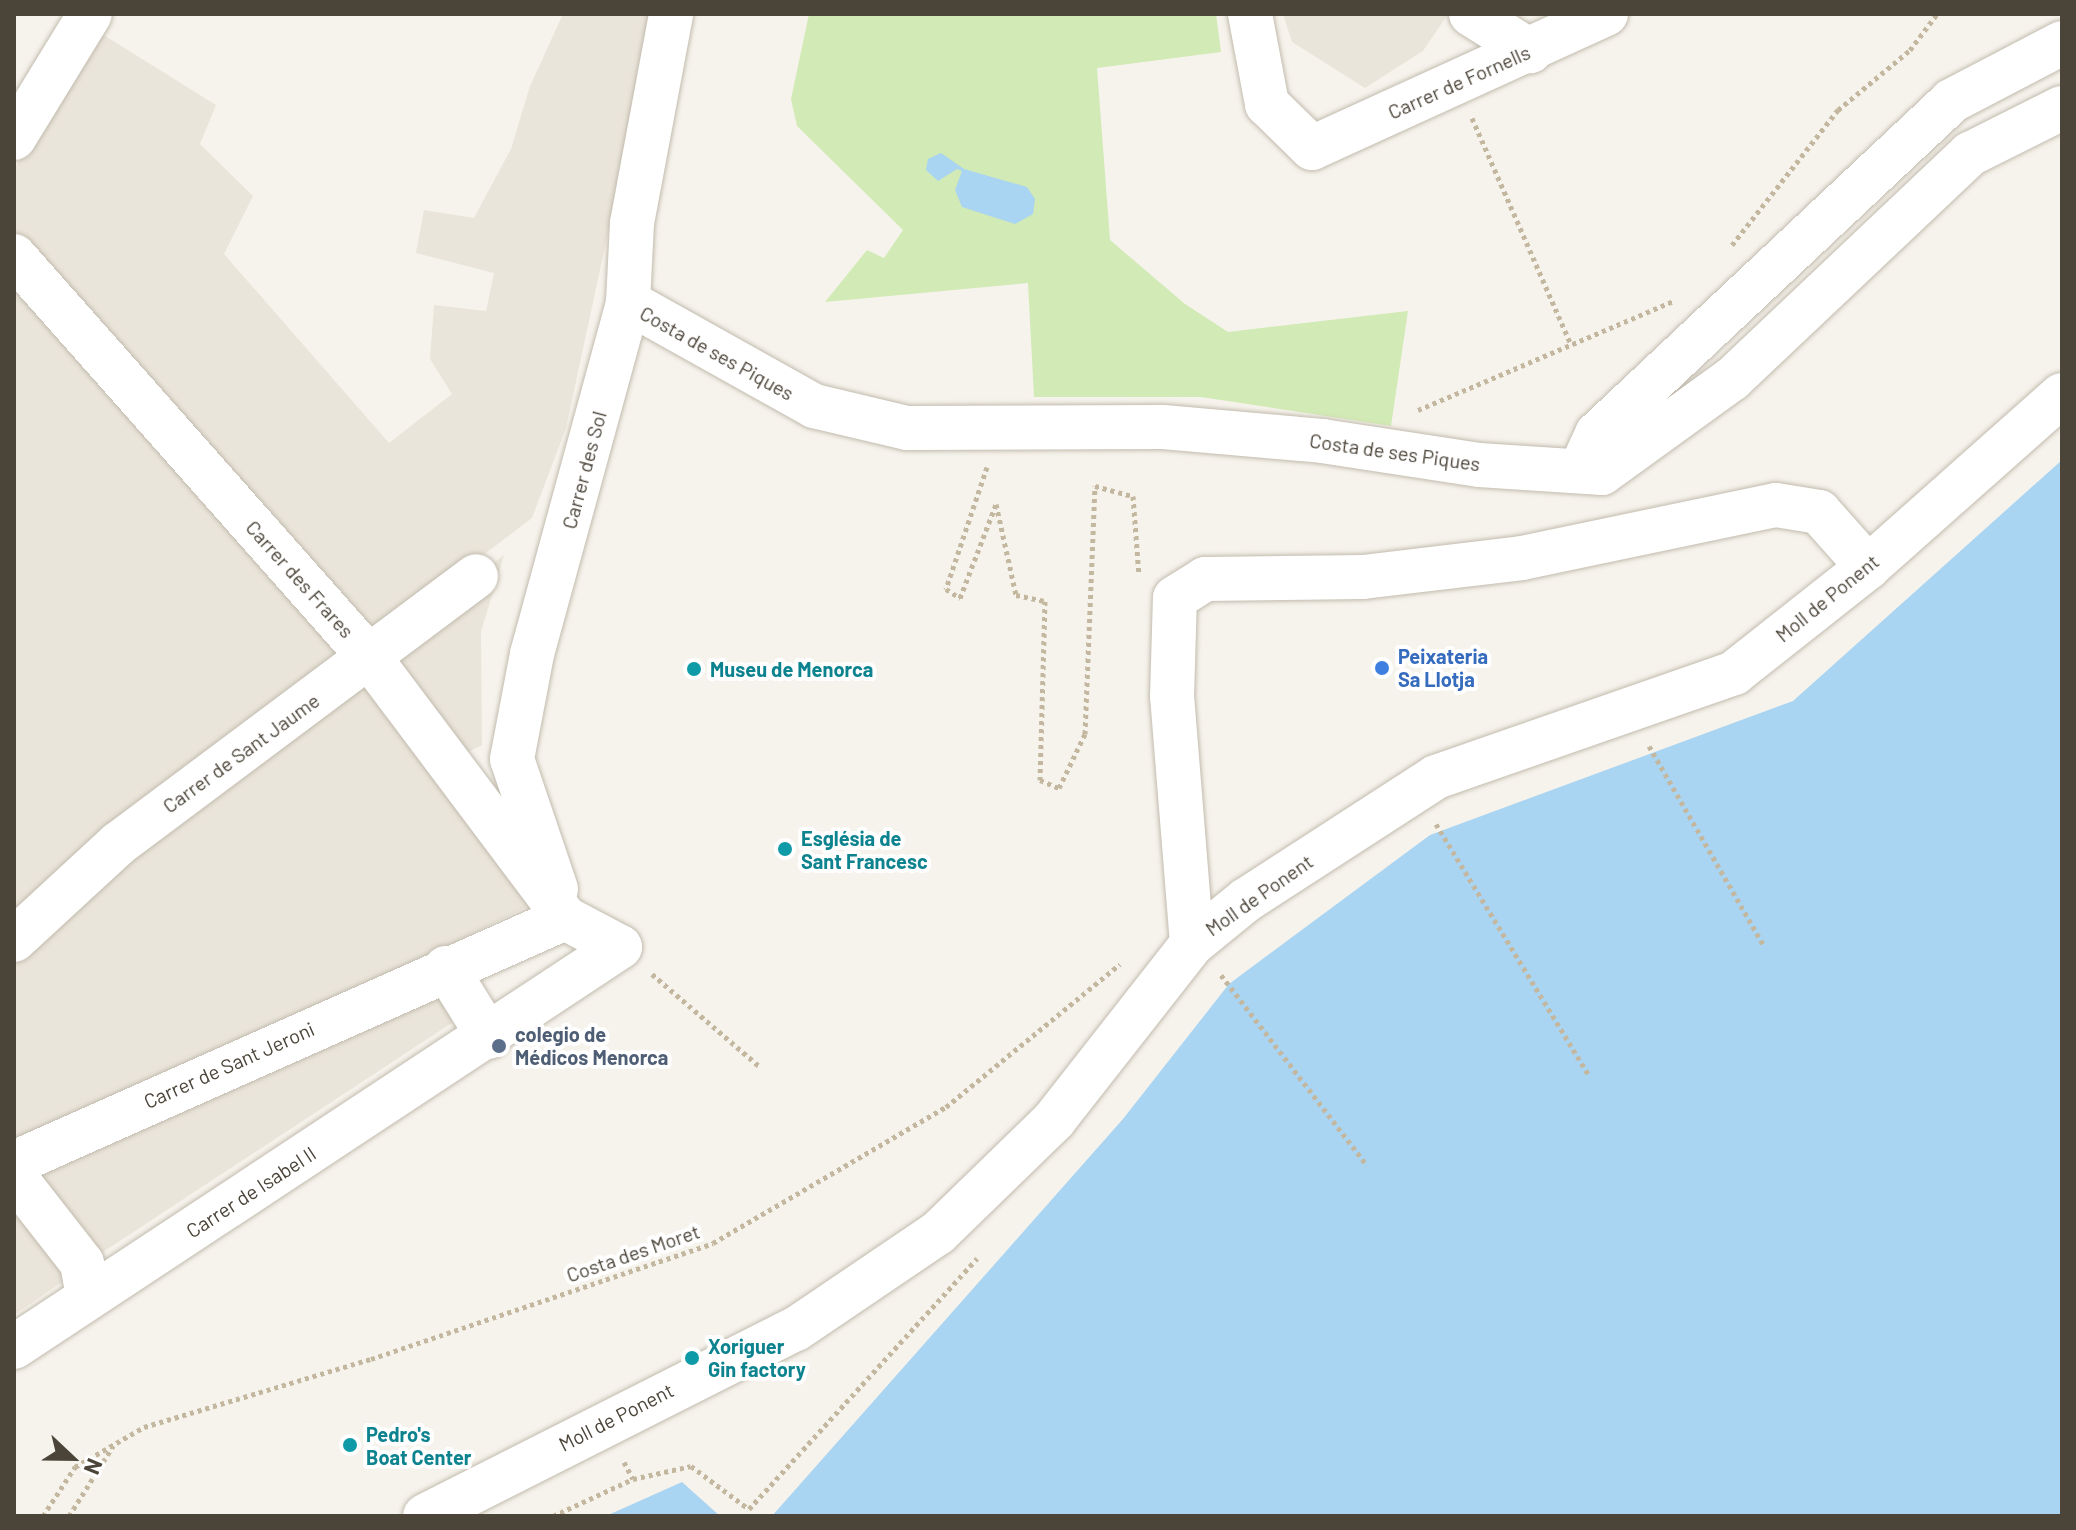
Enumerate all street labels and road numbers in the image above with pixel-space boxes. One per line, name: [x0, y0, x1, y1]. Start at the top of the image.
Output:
street label: Carrer de Fornells: [1384, 40, 1534, 124]
street label: Costa de ses Piques: [636, 301, 798, 405]
street label: Carrer des Sol: [557, 409, 611, 531]
street label: Costa de ses Piques: [1308, 428, 1482, 476]
street label: Carrer des Frares: [241, 515, 359, 643]
street label: Moll de Ponent: [1771, 549, 1883, 647]
street label: Carrer de Sant Jaume: [158, 688, 324, 818]
street label: Moll de Ponent: [1201, 849, 1317, 941]
street label: Carrer de Sant Jeroni: [140, 1017, 318, 1113]
street label: Carrer de Isabel II: [182, 1141, 320, 1243]
street label: Costa des Moret: [563, 1219, 703, 1287]
street label: Moll de Ponent: [555, 1378, 677, 1456]

